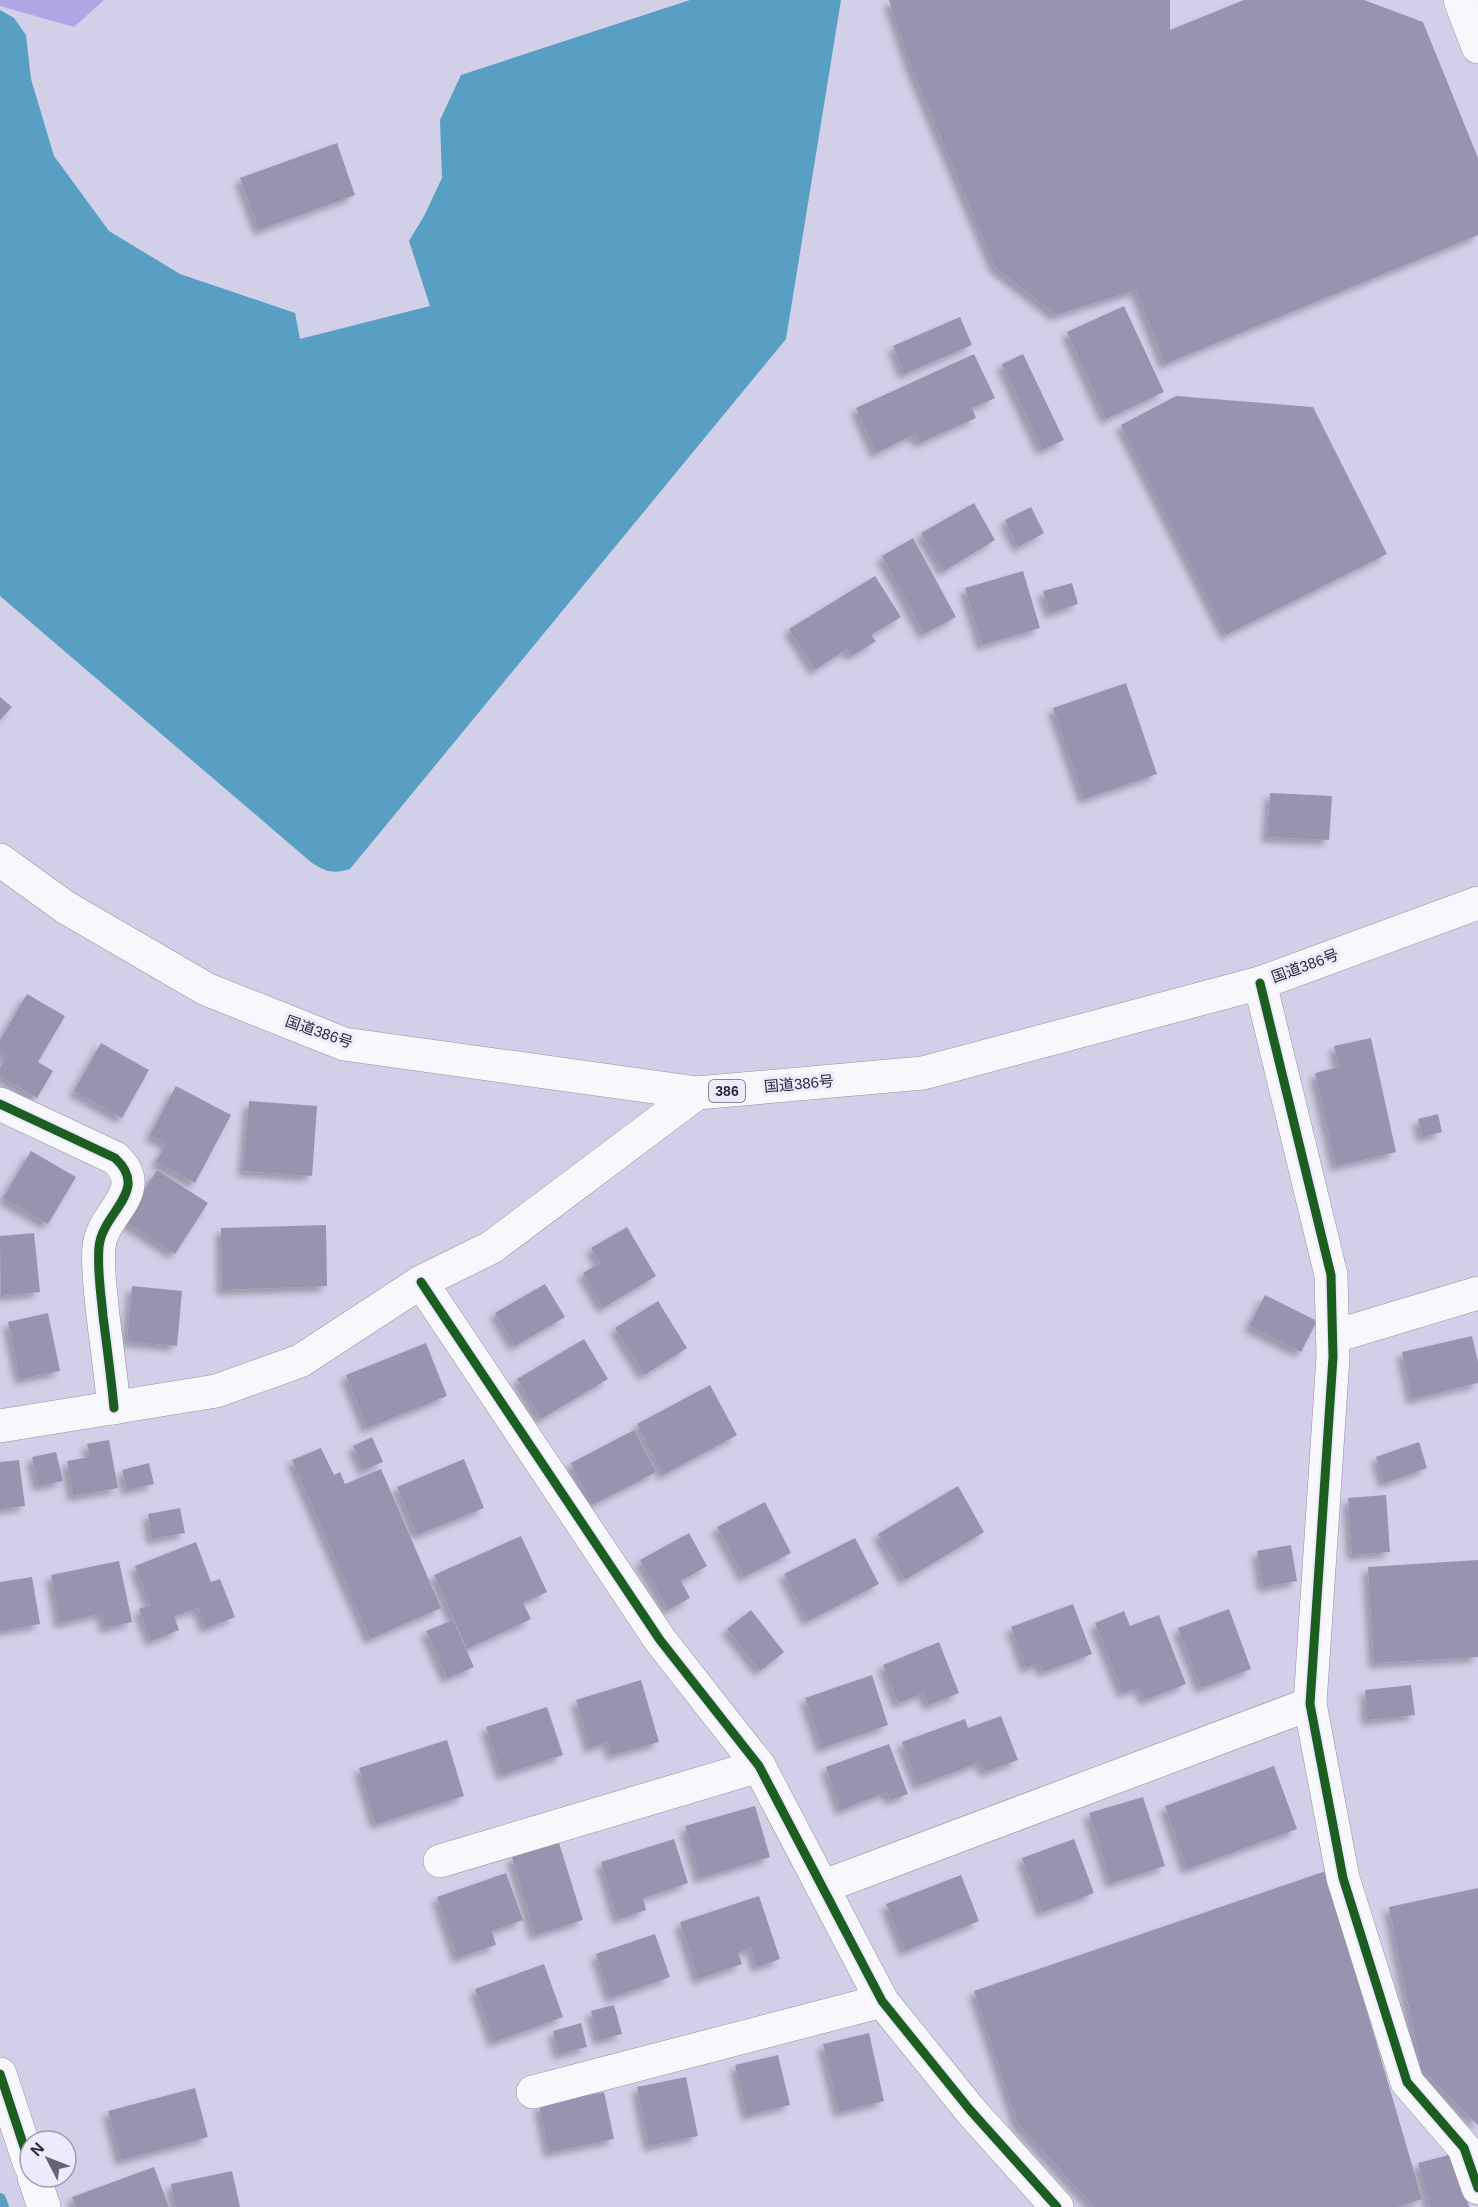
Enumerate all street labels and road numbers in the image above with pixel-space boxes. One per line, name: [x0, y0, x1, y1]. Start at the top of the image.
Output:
street label: 国道386号: [1269, 946, 1341, 985]
street label: 国道386号: [283, 1012, 355, 1051]
street label: 国道386号: [763, 1072, 835, 1095]
road number: 386: [709, 1080, 745, 1102]

